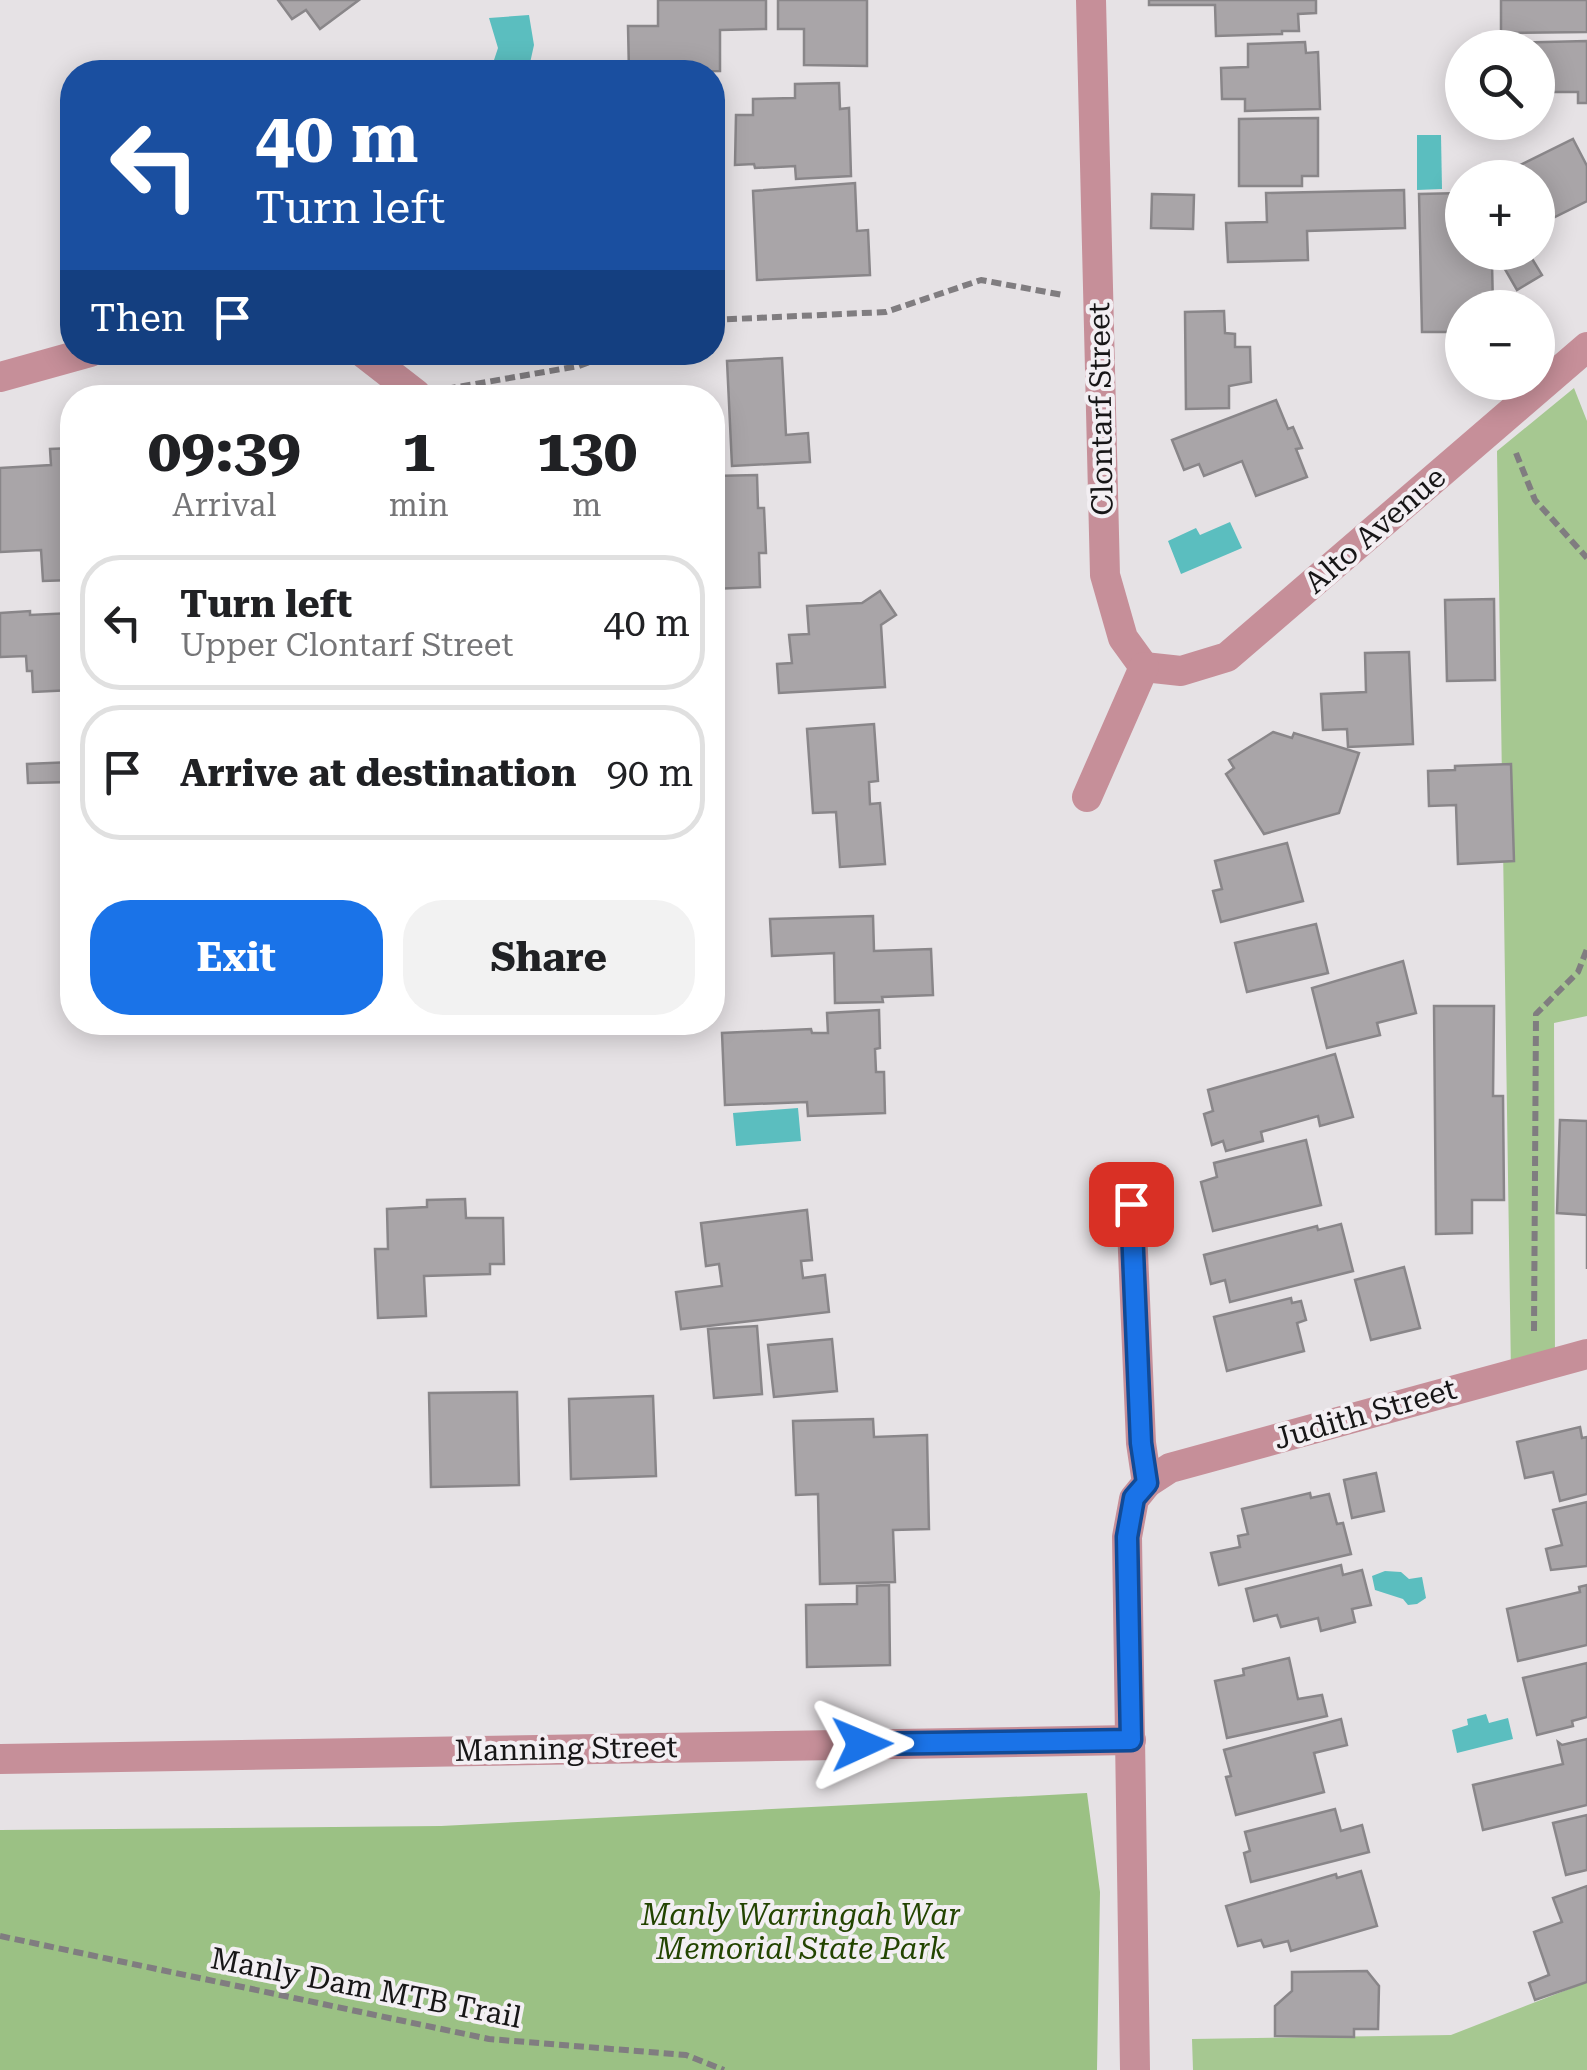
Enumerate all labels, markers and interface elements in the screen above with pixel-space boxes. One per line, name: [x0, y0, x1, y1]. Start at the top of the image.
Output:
map controls: [1445, 30, 1555, 400]
button: search: [1445, 30, 1555, 140]
text: 40 m: [255, 97, 419, 179]
icon: left: [90, 100, 220, 230]
button: +: [1445, 160, 1555, 270]
text: Turn left: [255, 181, 445, 234]
icon: arrive: [205, 290, 260, 345]
button: −: [1445, 290, 1555, 400]
text: Then: [90, 296, 185, 340]
street label: Clontarf Street: [1081, 302, 1120, 516]
text: 09:39: [148, 415, 301, 486]
text: 1: [402, 415, 435, 486]
text: 130: [536, 415, 637, 486]
street label: Alto Avenue: [1297, 459, 1452, 600]
text: Arrival: [172, 486, 276, 524]
text: min: [389, 486, 449, 524]
text: m: [572, 486, 601, 524]
text: Turn left: [180, 582, 352, 626]
icon: left: [95, 595, 150, 650]
text: 40 m: [603, 601, 690, 645]
text: Upper Clontarf Street: [180, 626, 513, 664]
icon: arrive: [95, 745, 150, 800]
text: Arrive at destination: [180, 751, 576, 795]
text: 90 m: [606, 751, 693, 795]
button: Exit: [90, 900, 383, 1015]
button: Share: [403, 900, 695, 1015]
pin: [1089, 1162, 1174, 1247]
icon: arrive: [1104, 1177, 1159, 1232]
street label: Judith Street: [1270, 1371, 1460, 1456]
position arrow: [810, 1692, 914, 1796]
street label: Manning Street: [454, 1729, 678, 1768]
park label: Manly Warringah War Memorial State Park: [640, 1897, 961, 1966]
street label: Manly Dam MTB Trail: [208, 1940, 524, 2035]

